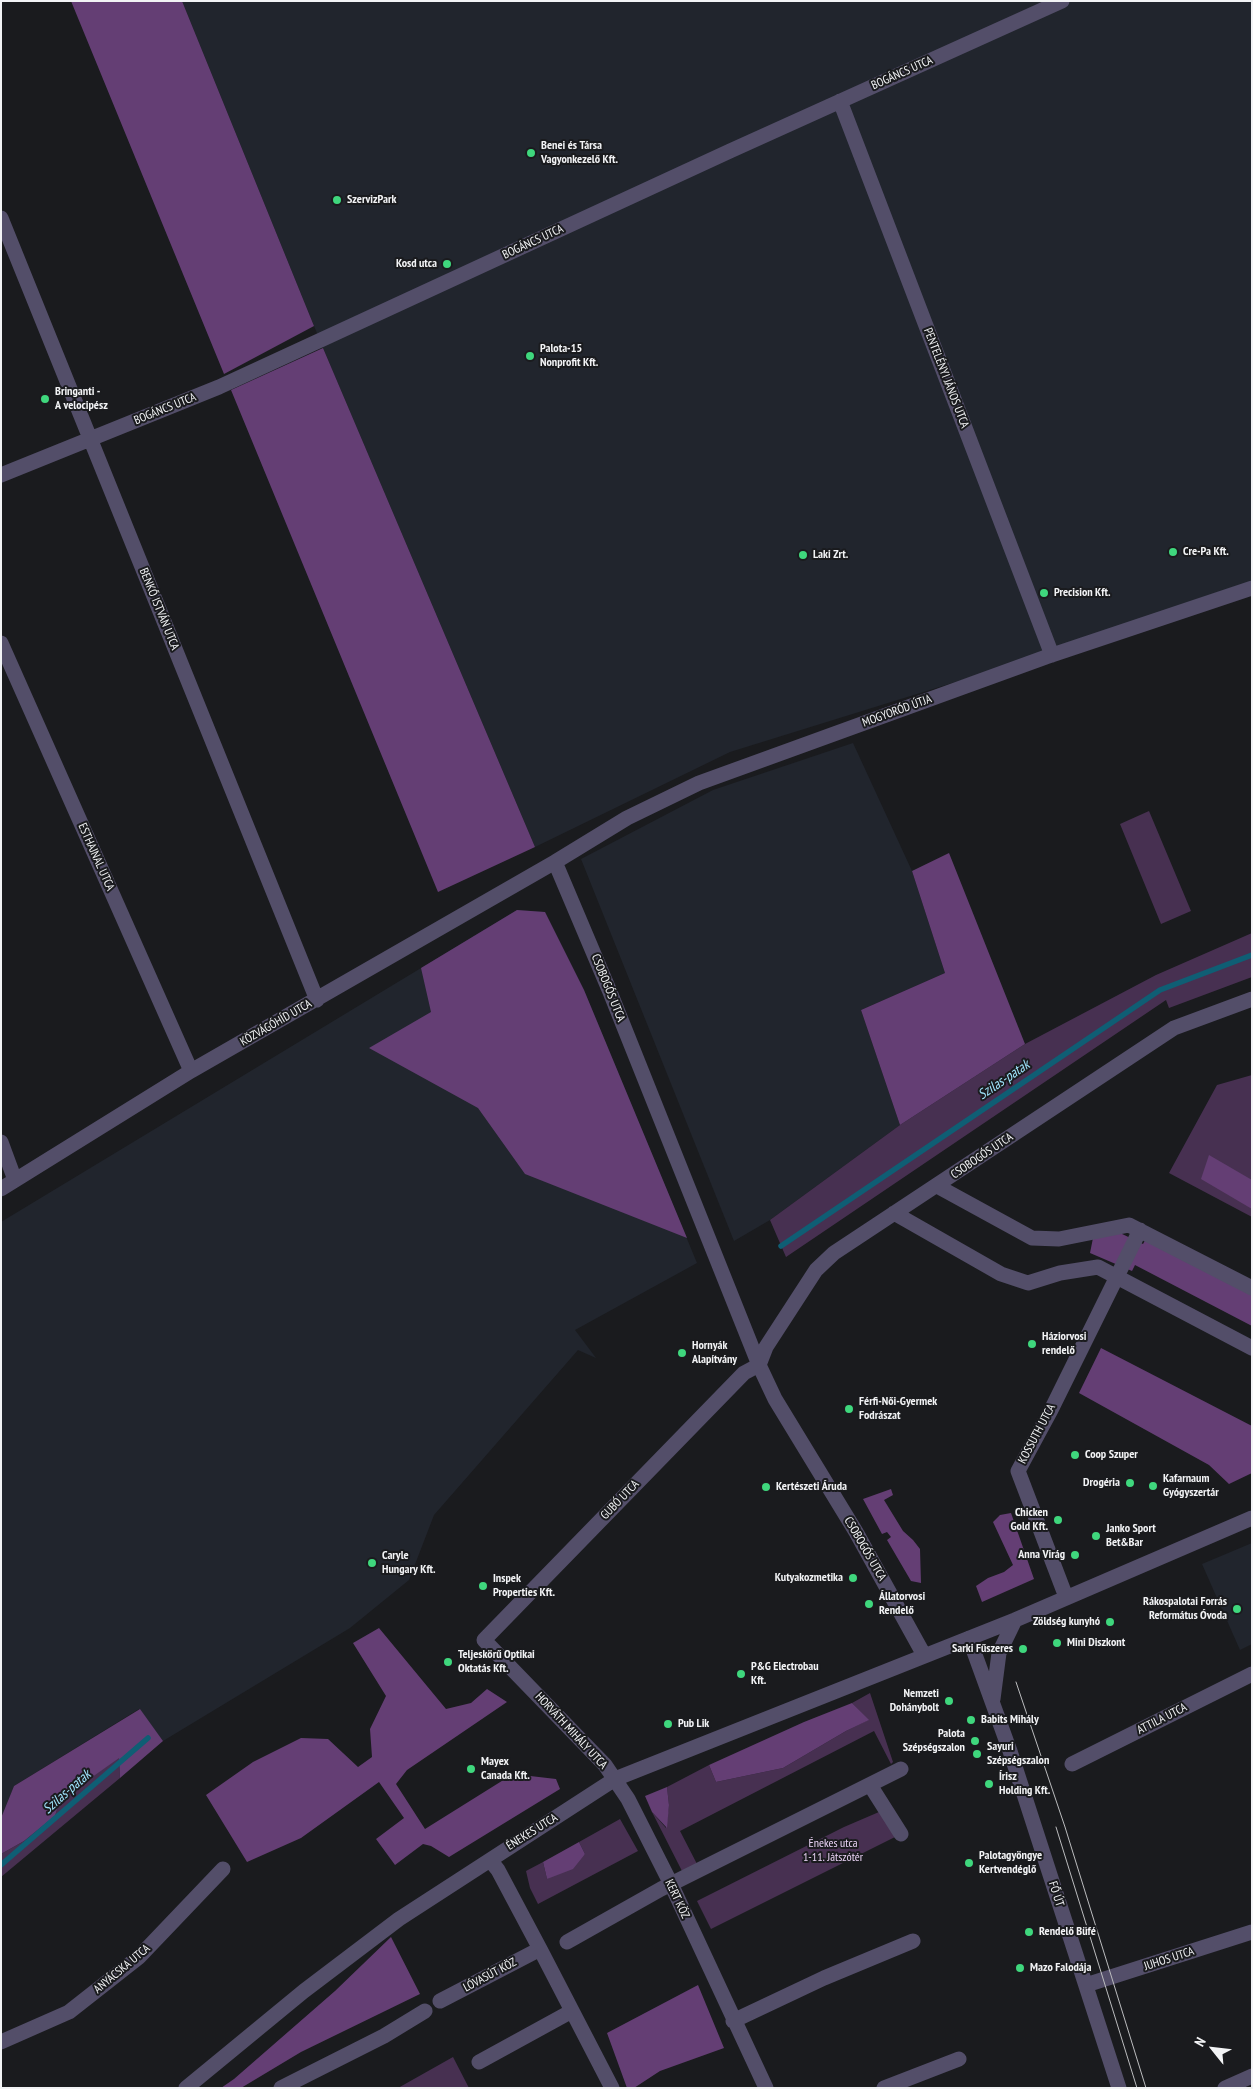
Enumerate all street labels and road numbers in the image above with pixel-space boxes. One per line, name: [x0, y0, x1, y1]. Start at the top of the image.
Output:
street label: BOGÁNCS UTCA: [869, 53, 935, 93]
street label: BOGÁNCS UTCA: [500, 222, 566, 262]
street label: PENTELÉNYI JÁNOS UTCA: [920, 326, 972, 430]
street label: BOGÁNCS UTCA: [132, 390, 198, 428]
street label: BENKŐ ISTVÁN UTCA: [136, 566, 182, 652]
street label: MOGYORÓD ÚTJA: [860, 692, 934, 730]
street label: ESTHAJNAL UTCA: [75, 821, 117, 893]
street label: CSOBOGÓS UTCA: [588, 952, 628, 1024]
street label: KÖZVÁGÓHÍD UTCA: [238, 997, 314, 1049]
street label: CSOBOGÓS UTCA: [948, 1130, 1016, 1182]
street label: KOSSUTH UTCA: [1015, 1402, 1059, 1466]
street label: GUBÓ UTCA: [598, 1477, 642, 1523]
street label: CSOBOGÓS UTCA: [841, 1514, 889, 1584]
street label: HORVÁTH MIHÁLY UTCA: [532, 1690, 610, 1772]
street label: ATTILA UTCA: [1135, 1700, 1189, 1738]
street label: ÉNEKES UTCA: [504, 1811, 560, 1853]
street label: KERT KÖZ: [662, 1877, 692, 1921]
street label: FŐ ÚT: [1045, 1880, 1067, 1908]
street label: ANYÁCSKA UTCA: [91, 1941, 153, 1997]
street label: JUHOS UTCA: [1142, 1944, 1196, 1974]
street label: LÓVASÚT KÖZ: [461, 1955, 519, 1995]

